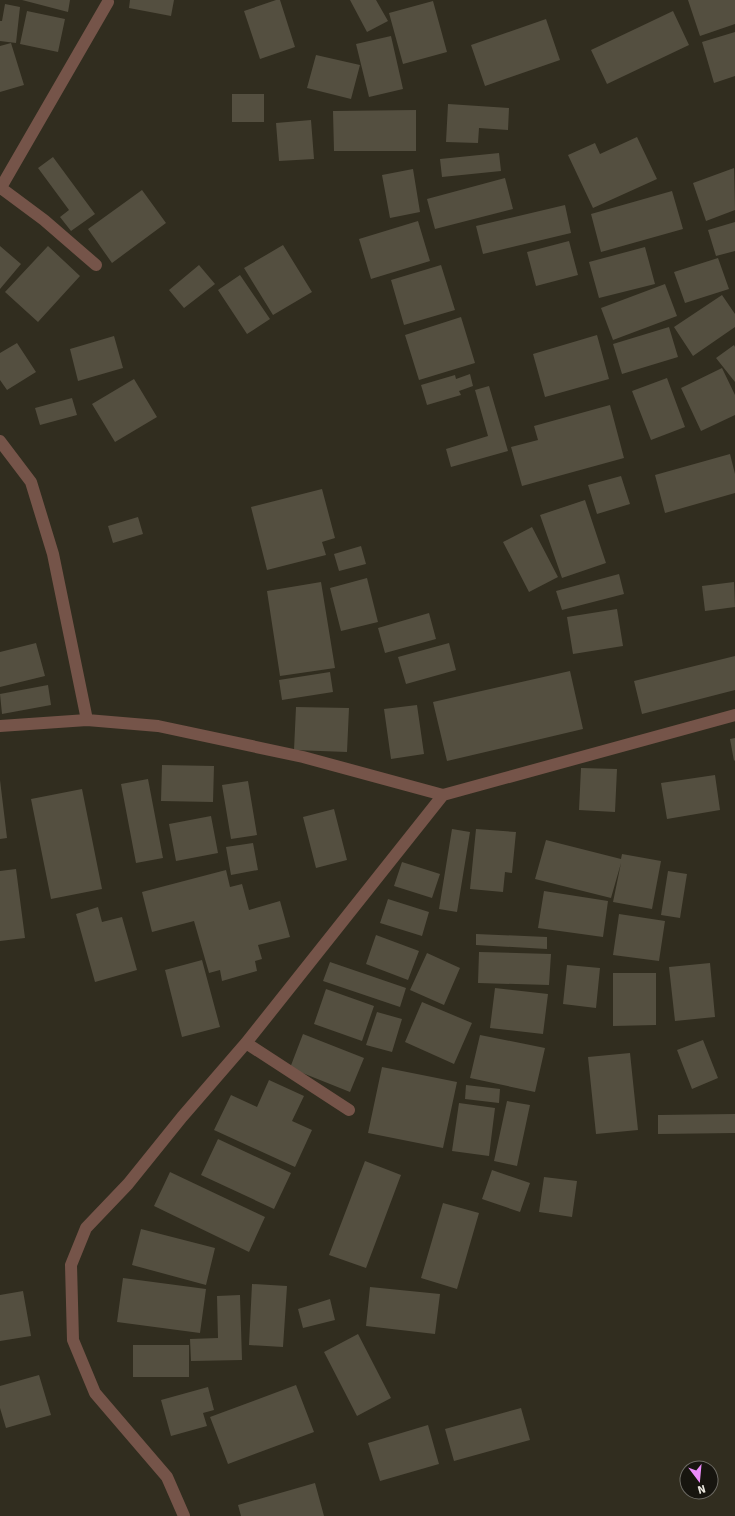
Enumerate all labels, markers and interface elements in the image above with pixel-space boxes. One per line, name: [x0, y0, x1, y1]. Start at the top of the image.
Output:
north arrow: [679, 1460, 719, 1500]
text: N: [696, 1482, 707, 1496]

